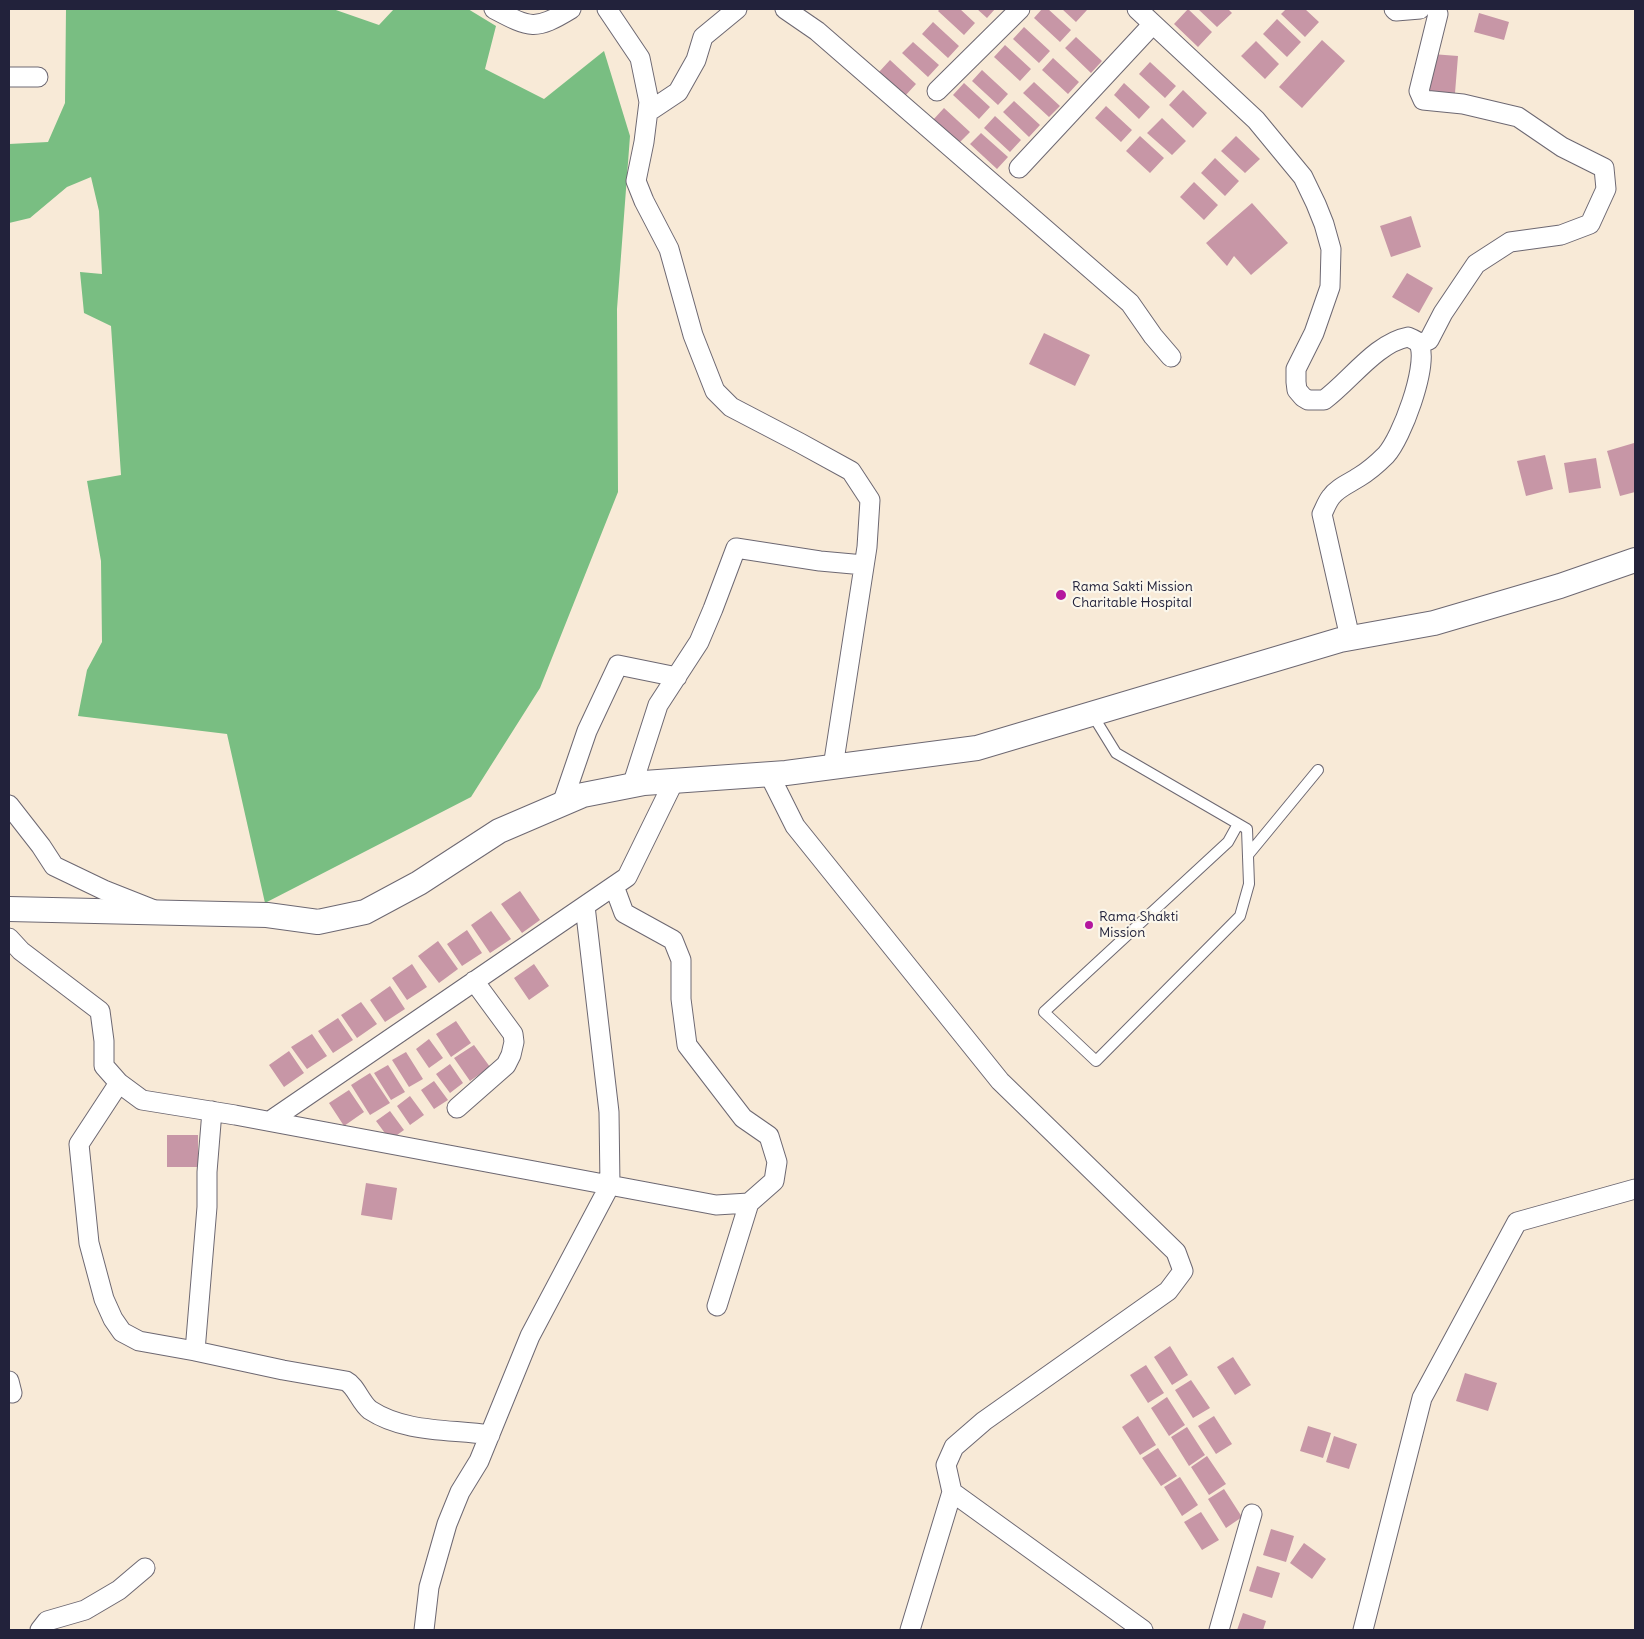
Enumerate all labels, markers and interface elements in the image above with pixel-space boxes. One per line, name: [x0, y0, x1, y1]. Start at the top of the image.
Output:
place label: Rama Sakti Mission Charitable Hospital: [1072, 579, 1193, 612]
marker: Rama Sakti Mission Charitable Hospital: [1054, 588, 1068, 602]
place label: Rama Shakti Mission: [1099, 909, 1178, 942]
marker: Rama Shakti Mission: [1083, 919, 1095, 931]

